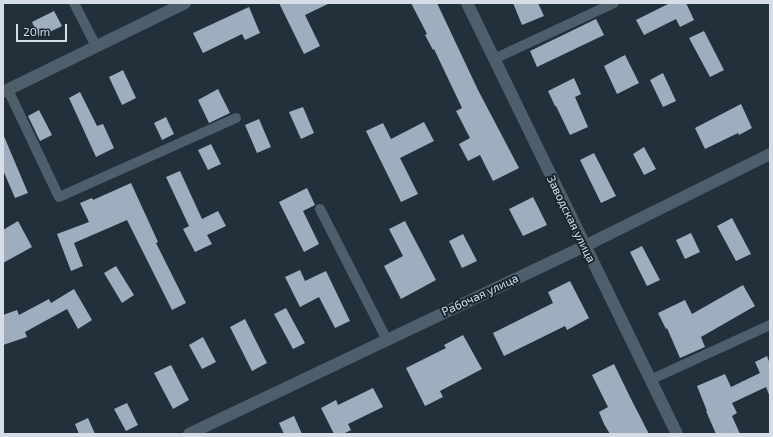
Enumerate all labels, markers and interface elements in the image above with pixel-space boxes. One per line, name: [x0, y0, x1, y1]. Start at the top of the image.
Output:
scale bar: [18, 16, 69, 42]
text: 20 m: [23, 24, 50, 38]
street label: Заводская улица: [544, 173, 598, 265]
street label: Рабочая улица: [439, 271, 521, 319]

